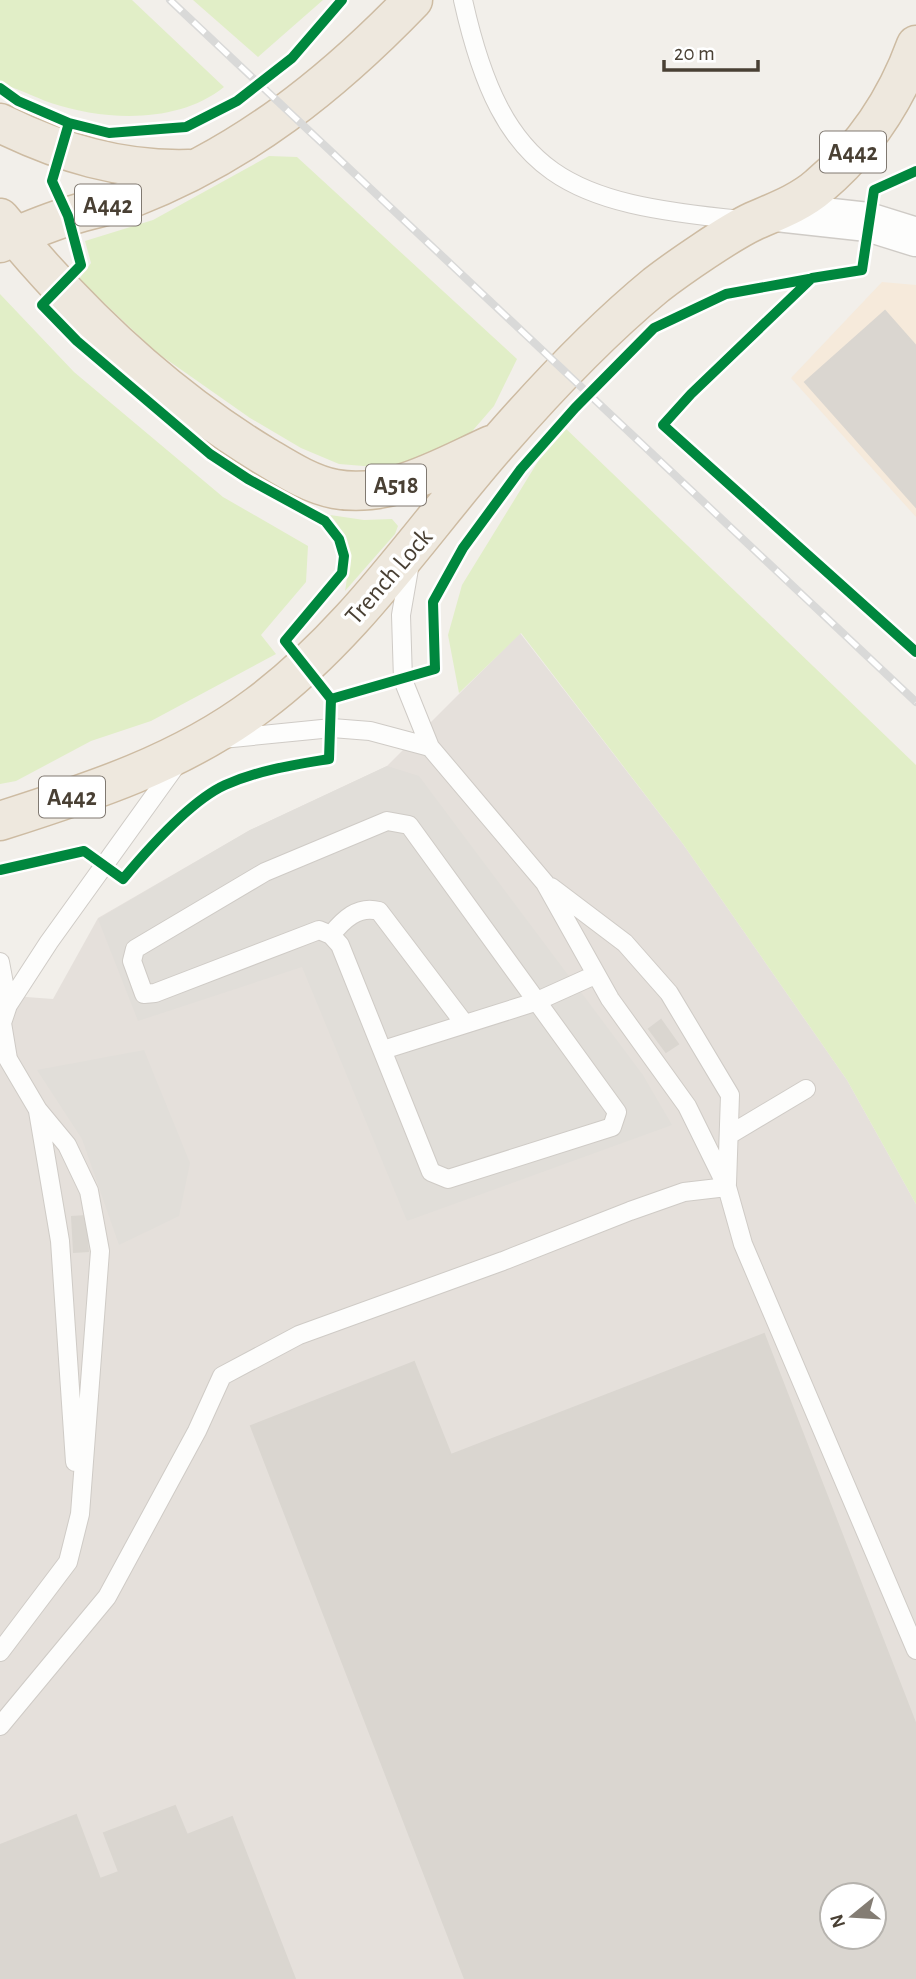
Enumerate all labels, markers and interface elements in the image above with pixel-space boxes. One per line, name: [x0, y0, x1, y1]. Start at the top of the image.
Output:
scale bar: [664, 28, 758, 72]
text: 20 m: [674, 43, 715, 64]
road number: A442: [820, 132, 886, 172]
road number: A442: [75, 184, 141, 226]
road number: A518: [366, 464, 426, 506]
street label: Trench Lock: [340, 524, 437, 630]
road number: A442: [39, 776, 105, 818]
north arrow: [818, 1881, 888, 1951]
text: N: [827, 1912, 849, 1930]

